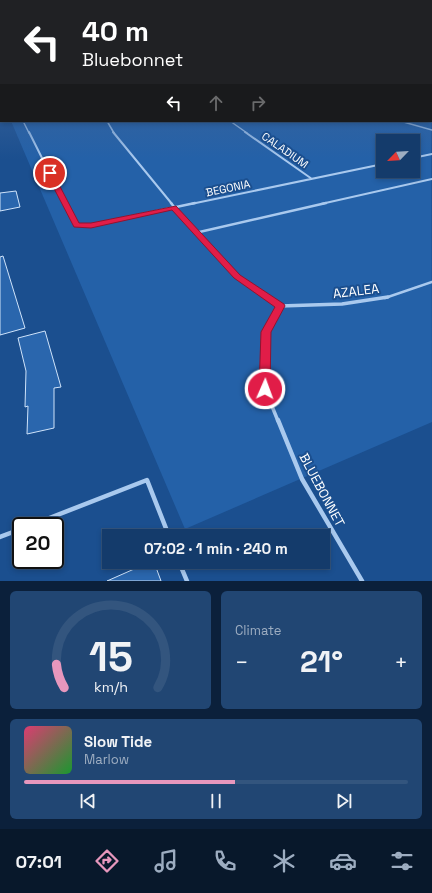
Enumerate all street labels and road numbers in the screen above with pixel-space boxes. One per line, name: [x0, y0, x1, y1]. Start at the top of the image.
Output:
street label: CALADIUM: [259, 129, 311, 171]
street label: BEGONIA: [205, 176, 252, 200]
street label: AZALEA: [332, 280, 380, 302]
street label: BLUEBONNET: [295, 450, 349, 530]

